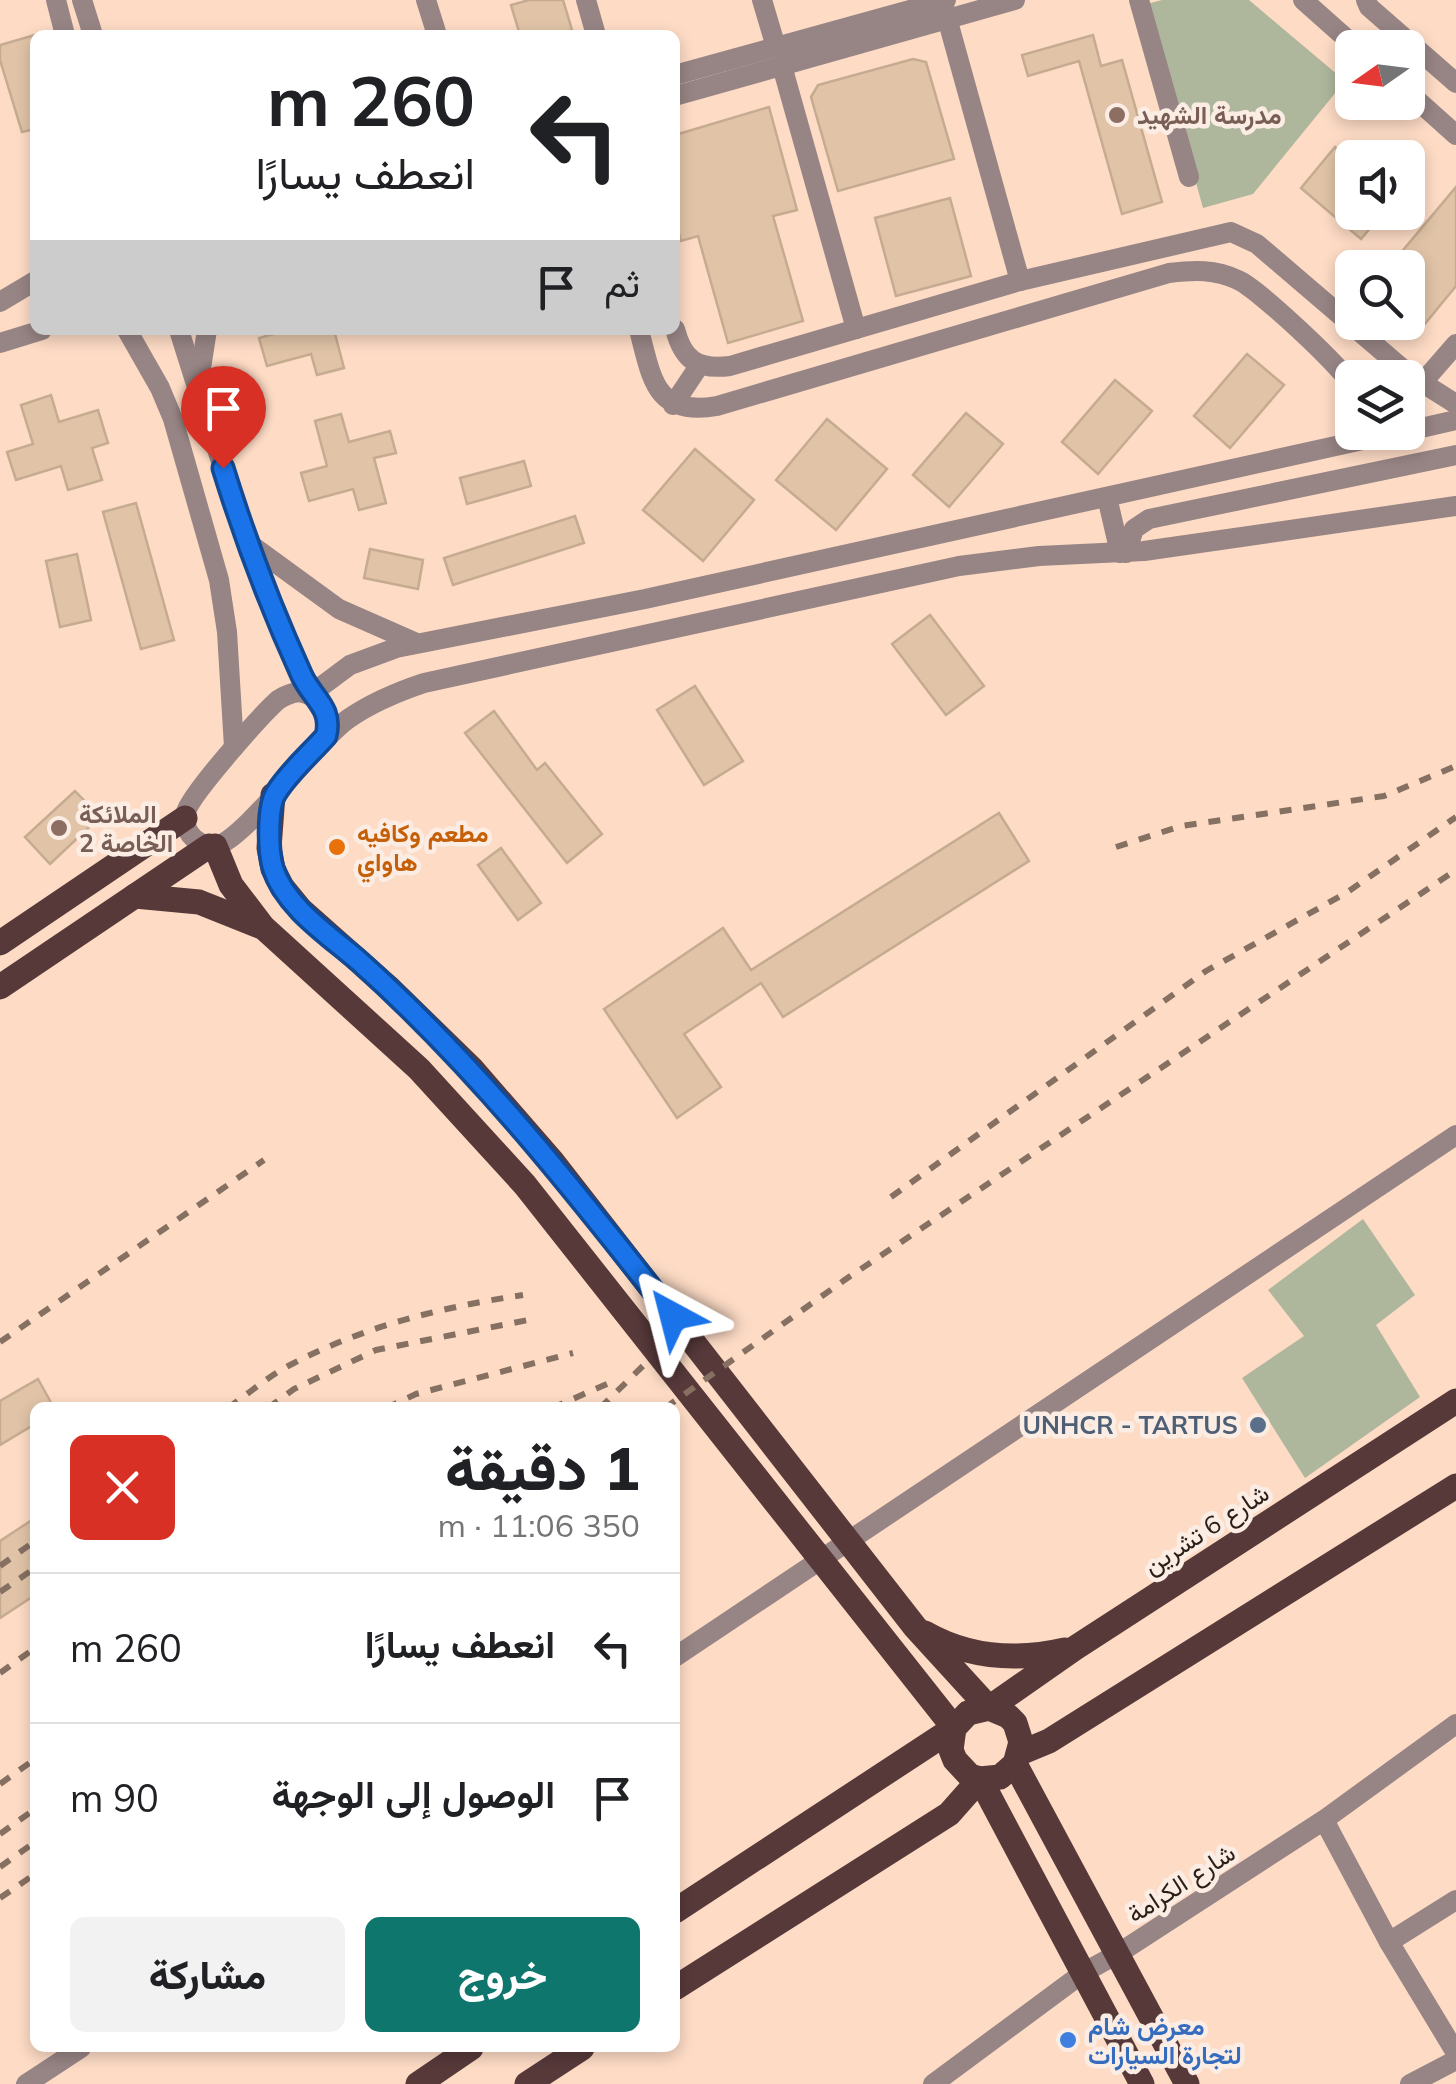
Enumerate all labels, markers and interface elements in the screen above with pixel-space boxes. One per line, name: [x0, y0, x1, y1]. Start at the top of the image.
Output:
north arrow: [1335, 30, 1425, 120]
map controls: [1335, 30, 1425, 450]
text: 260 m: [267, 56, 475, 144]
icon: left: [510, 70, 640, 200]
place label: مدرسة الشهيد: [1137, 99, 1282, 131]
marker: مدرسة الشهيد: [1106, 104, 1128, 126]
button: sound: [1335, 140, 1425, 230]
text: انعطف يسارًا: [256, 144, 475, 200]
button: search: [1335, 250, 1425, 340]
text: ثم: [604, 259, 640, 307]
icon: arrive: [529, 260, 584, 315]
button: layers: [1335, 360, 1425, 450]
pin: [181, 366, 266, 469]
icon: arrive: [196, 381, 251, 436]
place label: الملائكة الخاصة 2: [79, 798, 173, 858]
marker: الملائكة الخاصة 2: [48, 817, 70, 839]
place label: مطعم وكافيه هاواي: [357, 817, 489, 883]
marker: مطعم وكافيه هاواي: [326, 836, 348, 858]
position arrow: [621, 1264, 725, 1368]
place label: UNHCR - TARTUS: [1023, 1409, 1238, 1440]
marker: UNHCR - TARTUS: [1247, 1414, 1269, 1436]
text: 1 دقيقة: [445, 1430, 640, 1505]
button: close: [70, 1435, 175, 1540]
street label: شارع 6 تشرين: [1137, 1477, 1275, 1582]
text: 350 m · 11:06: [438, 1505, 640, 1545]
text: انعطف يسارًا: [365, 1620, 555, 1668]
icon: left: [585, 1621, 640, 1676]
text: 260 m: [70, 1624, 182, 1672]
text: الوصول إلى الوجهة: [271, 1770, 555, 1818]
icon: arrive: [585, 1771, 640, 1826]
text: 90 m: [70, 1774, 159, 1822]
street label: شارع الكرامة: [1121, 1836, 1242, 1931]
button: مشاركة: [70, 1917, 345, 2032]
button: خروج: [365, 1917, 640, 2032]
place label: معرض شام لتجارة السيارات: [1088, 2010, 1242, 2071]
marker: معرض شام لتجارة السيارات: [1057, 2029, 1079, 2051]

